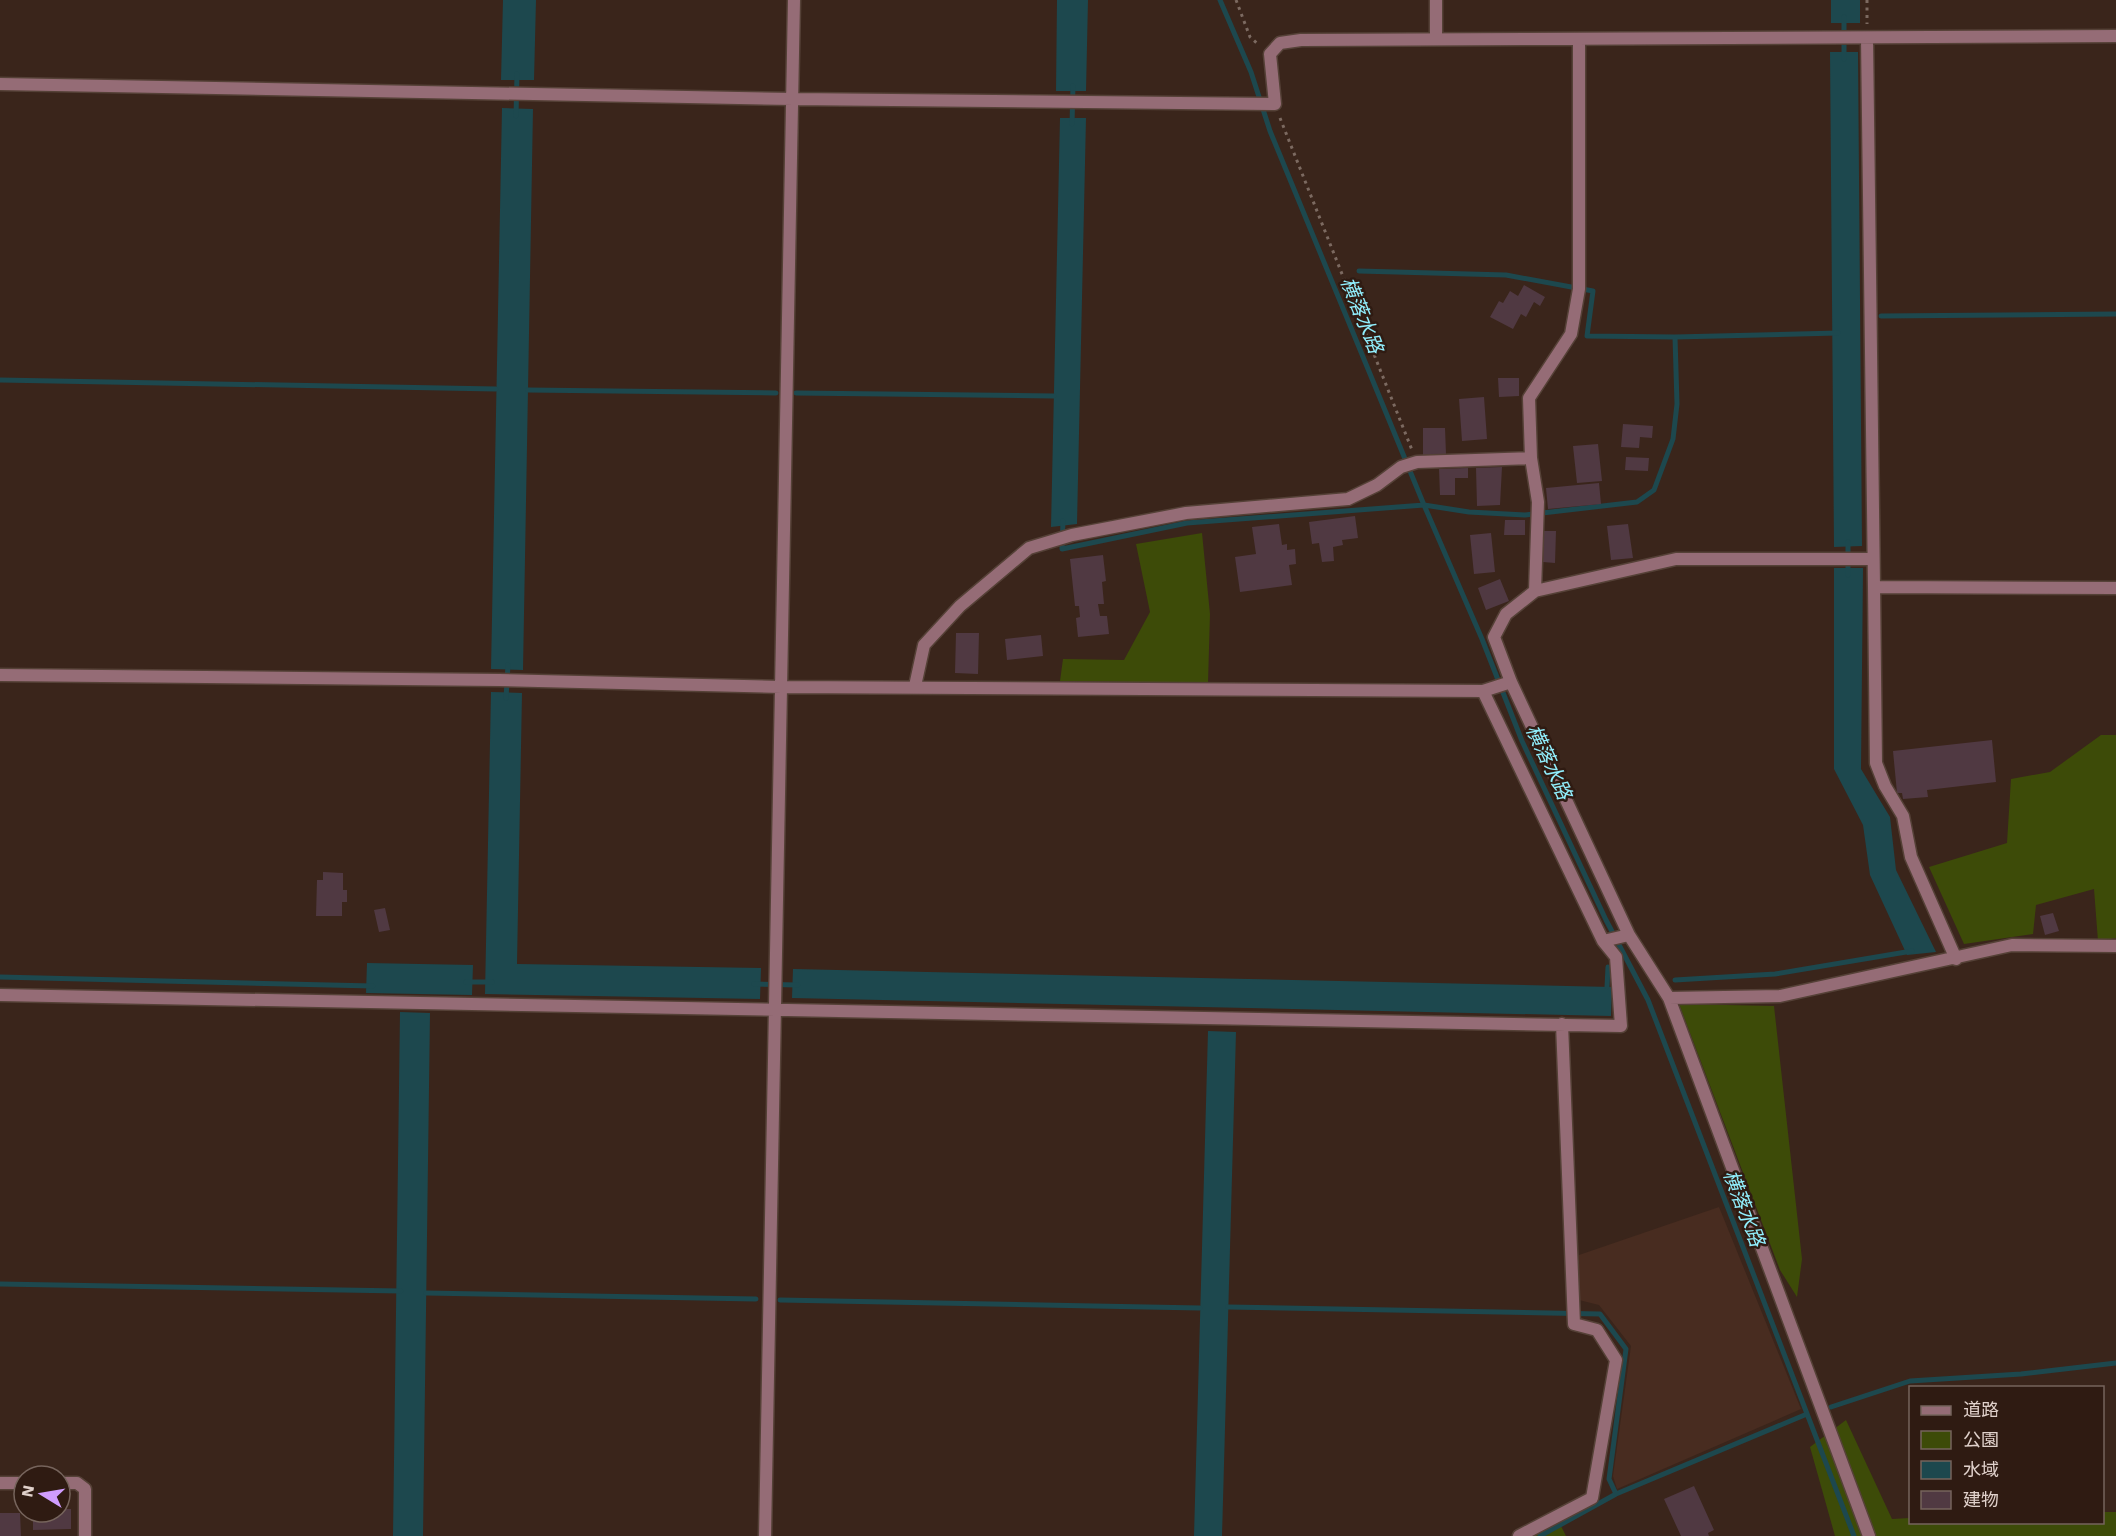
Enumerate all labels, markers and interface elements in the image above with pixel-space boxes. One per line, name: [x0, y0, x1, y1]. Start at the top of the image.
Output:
water label: 横落水路: [1336, 273, 1389, 358]
water label: 横落水路: [1521, 721, 1578, 805]
water label: 横落水路: [1718, 1166, 1770, 1252]
legend: [1909, 1386, 2104, 1524]
text: 道路: [1963, 1399, 1999, 1420]
text: 公園: [1963, 1429, 1999, 1450]
text: 水域: [1963, 1459, 1999, 1480]
north arrow: [12, 1464, 72, 1524]
text: N: [17, 1484, 38, 1499]
text: 建物: [1963, 1489, 1999, 1510]

